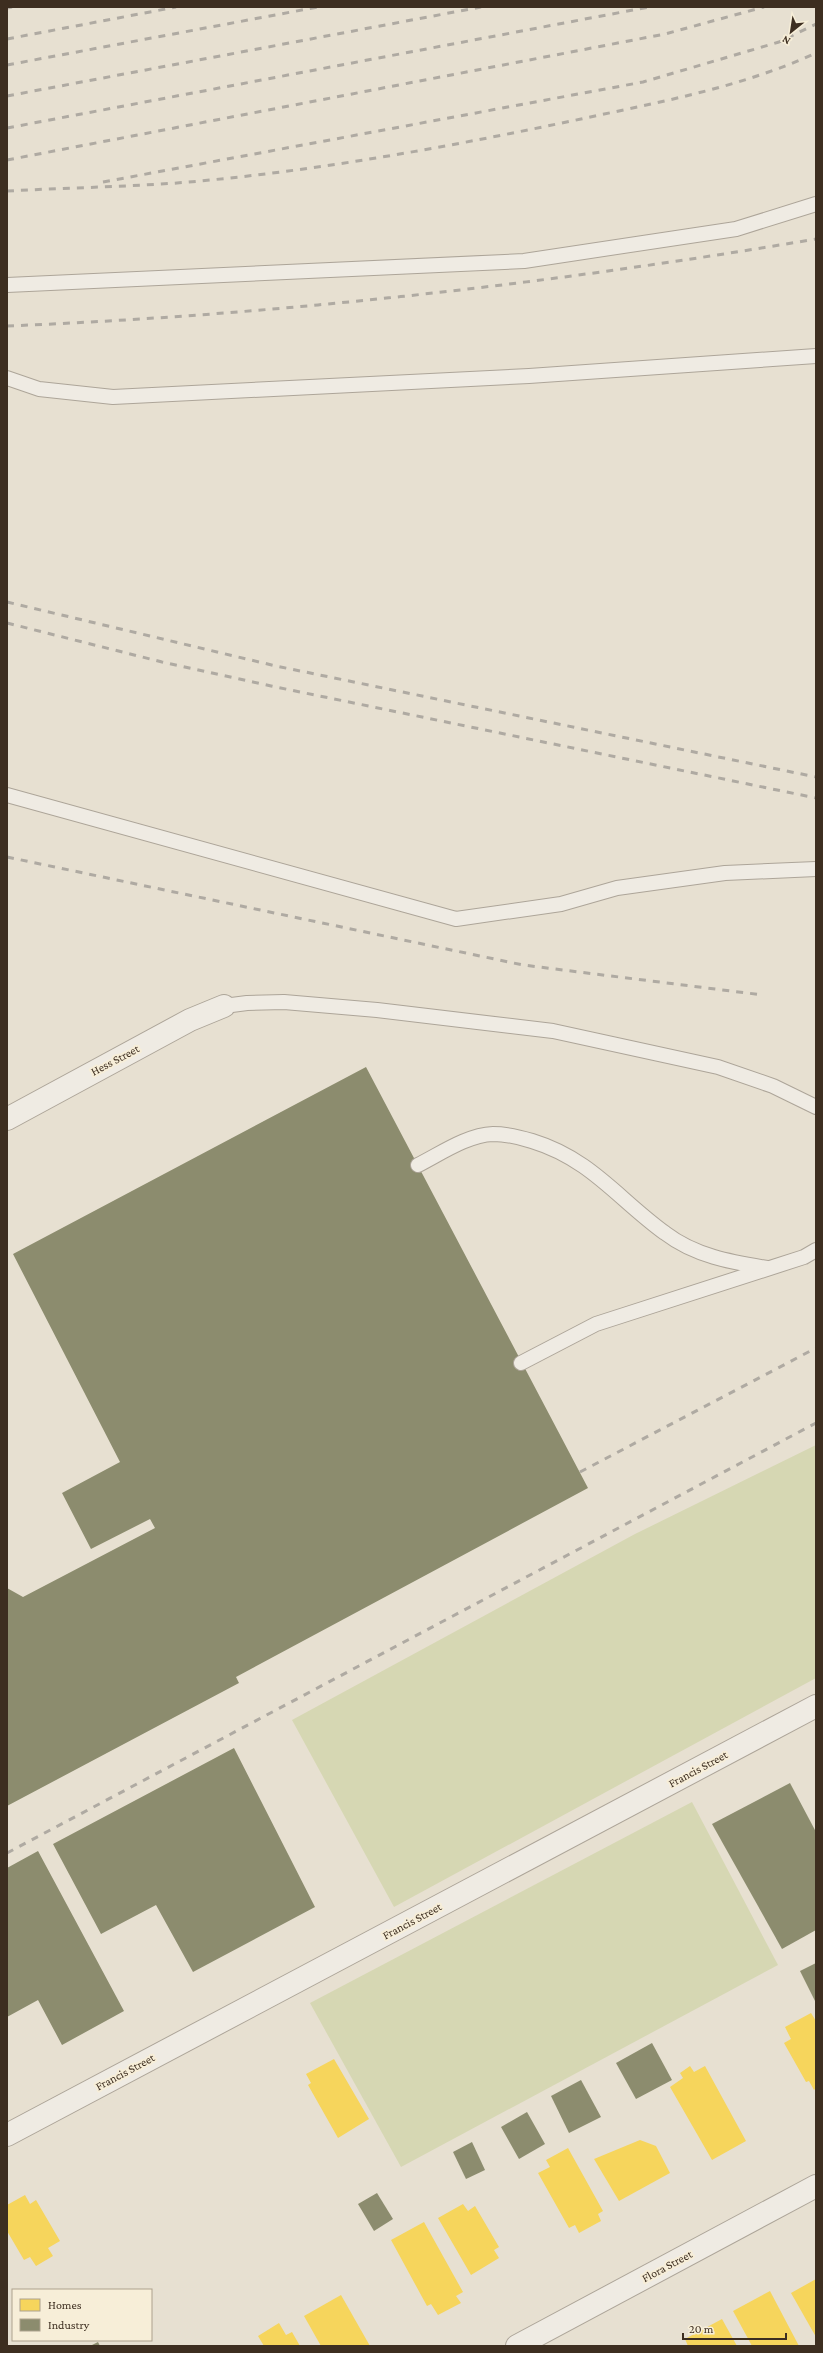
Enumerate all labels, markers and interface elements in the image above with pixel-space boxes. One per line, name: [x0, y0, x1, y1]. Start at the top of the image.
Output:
north arrow: [771, 12, 811, 52]
text: N: [779, 33, 792, 48]
street label: Hess Street: [88, 1041, 143, 1079]
street label: Francis Street: [666, 1747, 731, 1790]
street label: Francis Street: [380, 1899, 445, 1942]
street label: Francis Street: [93, 2050, 158, 2093]
street label: Flora Street: [639, 2246, 695, 2285]
legend: [12, 2289, 152, 2341]
text: Homes: [48, 2298, 82, 2312]
scale bar: [683, 2315, 786, 2341]
text: Industry: [48, 2318, 90, 2332]
text: 20 m: [689, 2322, 714, 2336]

